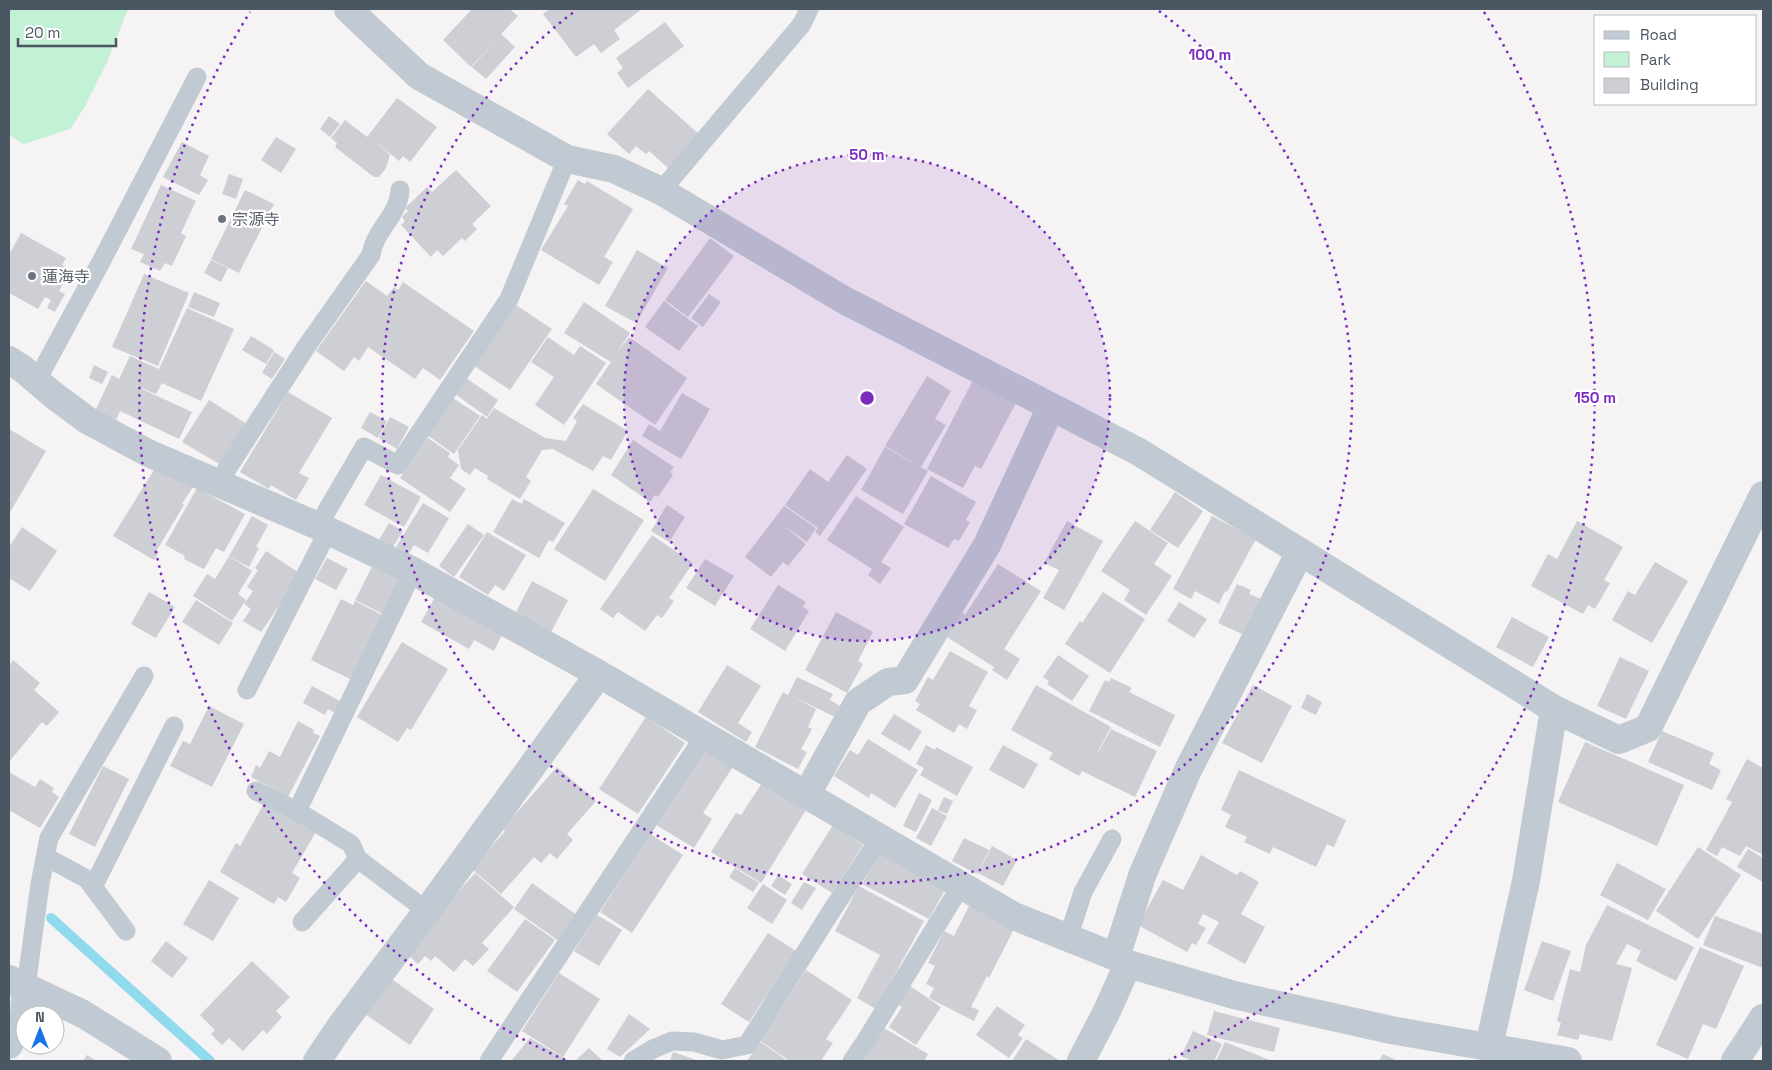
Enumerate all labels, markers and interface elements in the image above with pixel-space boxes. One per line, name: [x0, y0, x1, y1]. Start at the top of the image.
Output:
scale bar: [18, 15, 115, 47]
legend: [1594, 15, 1757, 105]
text: 20 m: [25, 23, 60, 42]
text: Road: [1640, 25, 1677, 44]
text: 100 m: [1189, 45, 1231, 64]
text: Park: [1640, 50, 1671, 69]
text: Building: [1640, 75, 1699, 94]
text: 50 m: [849, 145, 885, 164]
place label: 宗源寺: [232, 209, 280, 230]
marker: 宗源寺: [216, 213, 228, 225]
place label: 蓮海寺: [42, 266, 90, 287]
marker: 蓮海寺: [26, 270, 38, 282]
text: 150 m: [1574, 388, 1616, 407]
centre of rings: [858, 389, 876, 407]
north arrow: [15, 1005, 65, 1055]
text: N: [35, 1008, 45, 1026]

